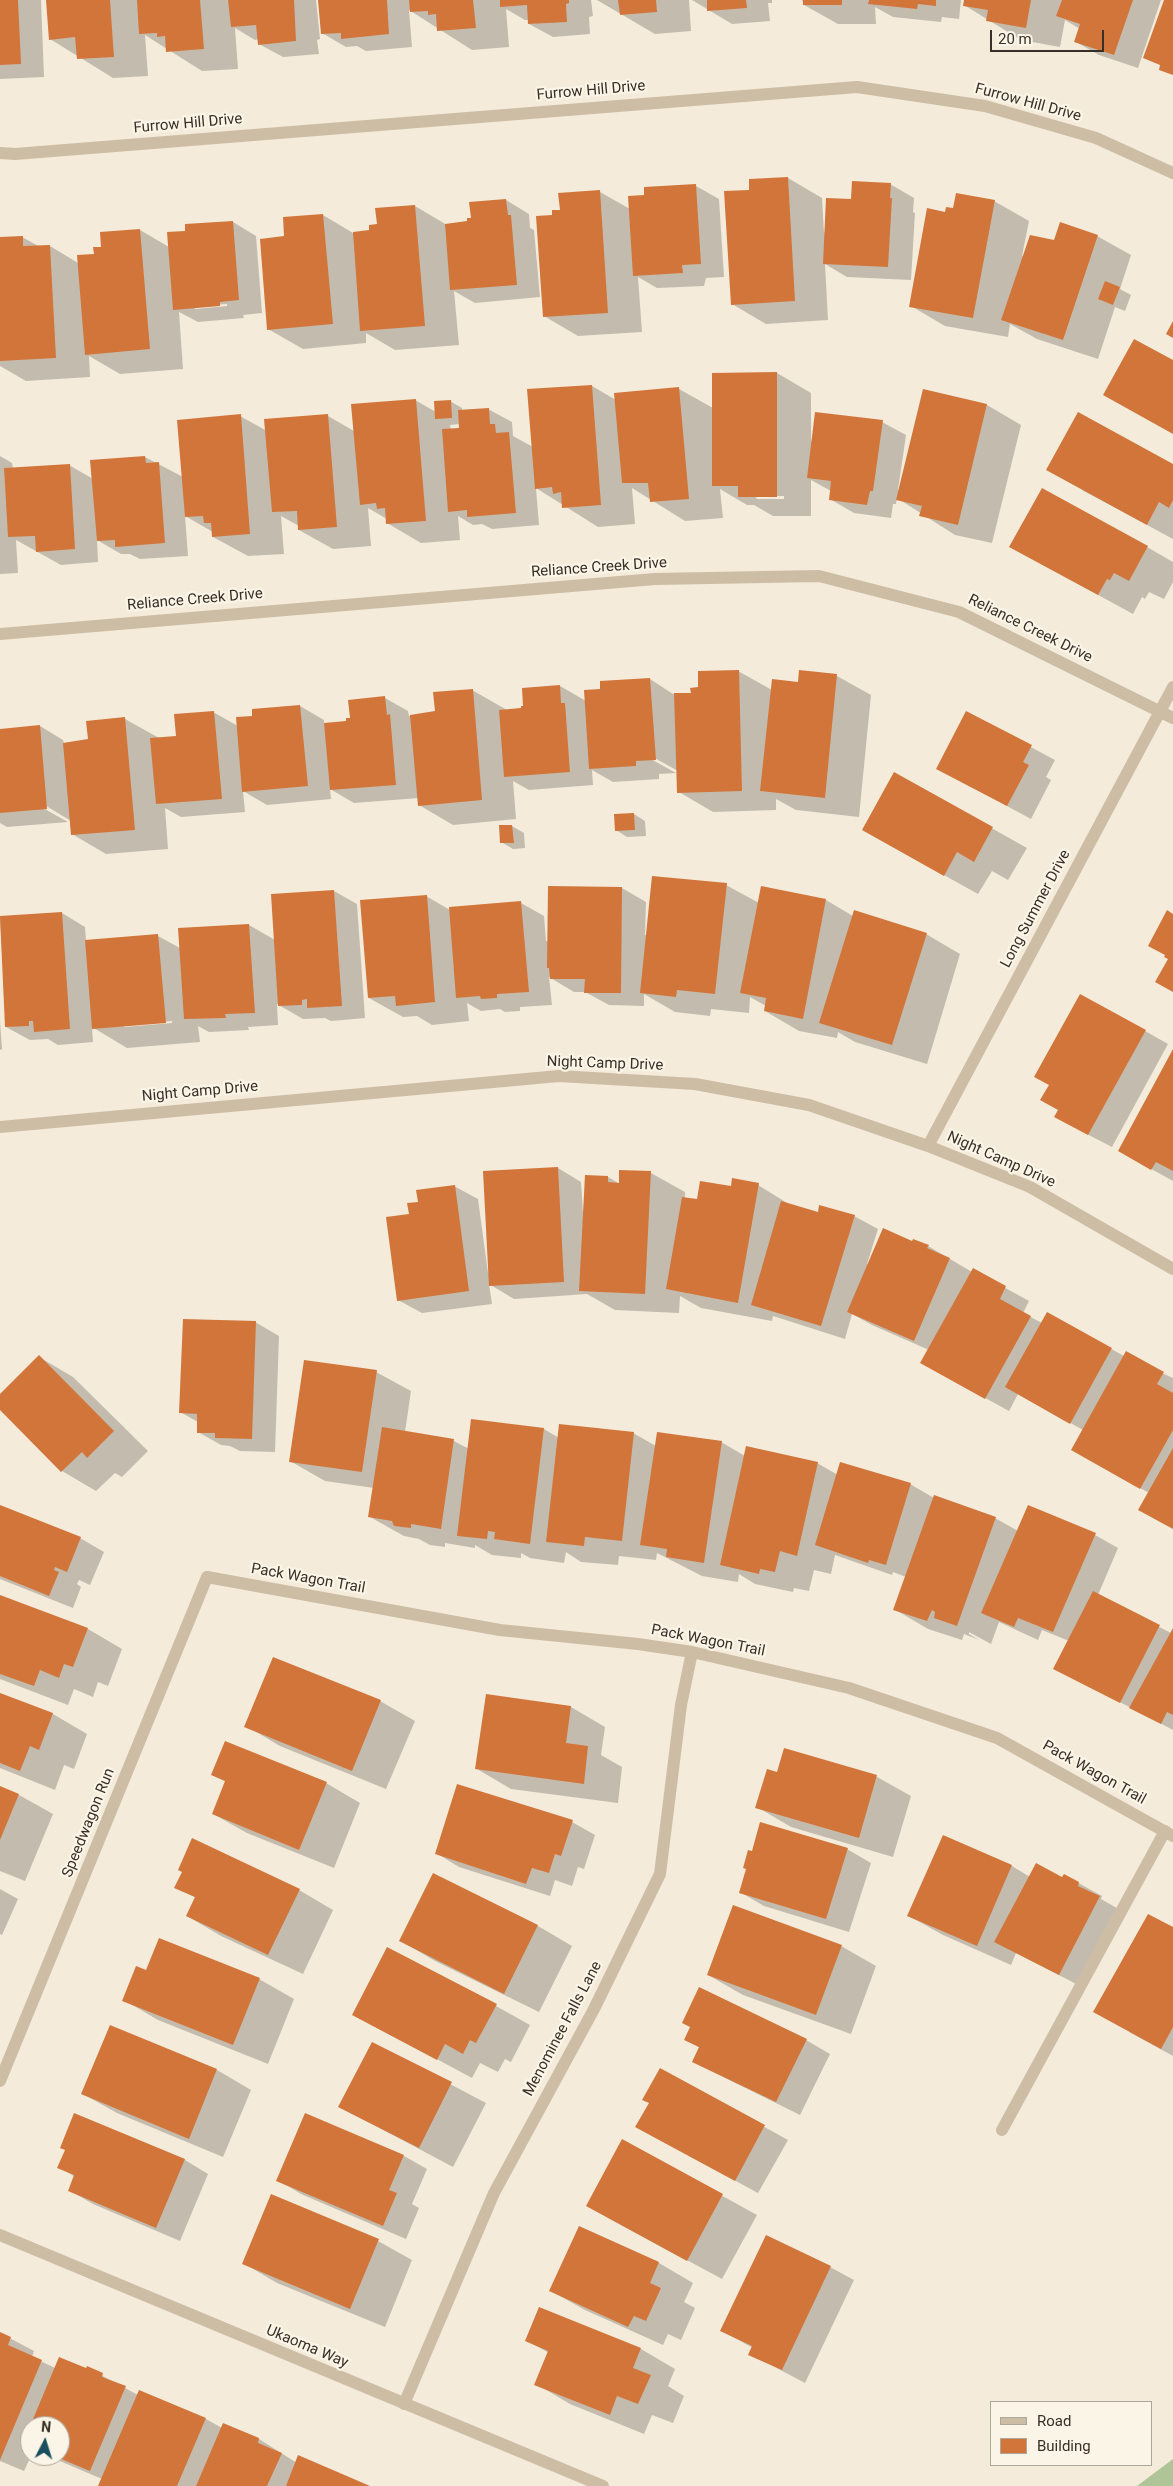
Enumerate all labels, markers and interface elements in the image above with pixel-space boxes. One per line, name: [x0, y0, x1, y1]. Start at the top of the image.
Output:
scale bar: [993, 20, 1107, 52]
text: 20 m: [998, 30, 1032, 48]
street label: Furrow Hill Drive: [536, 77, 646, 105]
street label: Furrow Hill Drive: [973, 80, 1083, 126]
street label: Furrow Hill Drive: [133, 110, 243, 138]
street label: Reliance Creek Drive: [530, 554, 668, 582]
street label: Reliance Creek Drive: [126, 585, 264, 615]
street label: Reliance Creek Drive: [965, 591, 1095, 667]
street label: Long Summer Drive: [997, 847, 1075, 971]
street label: Night Camp Drive: [546, 1053, 664, 1075]
street label: Night Camp Drive: [141, 1078, 259, 1106]
street label: Night Camp Drive: [944, 1128, 1058, 1192]
street label: Pack Wagon Trail: [250, 1560, 366, 1598]
street label: Pack Wagon Trail: [650, 1621, 766, 1661]
street label: Pack Wagon Trail: [1039, 1737, 1149, 1809]
street label: Speedwagon Run: [59, 1766, 119, 1880]
street label: Menominee Falls Lane: [520, 1959, 606, 2099]
street label: Ukaoma Way: [263, 2322, 351, 2372]
legend: [990, 2401, 1153, 2466]
text: Road: [1037, 2412, 1071, 2430]
north arrow: [20, 2416, 70, 2466]
text: N: [41, 2419, 52, 2435]
text: Building: [1037, 2437, 1091, 2455]

